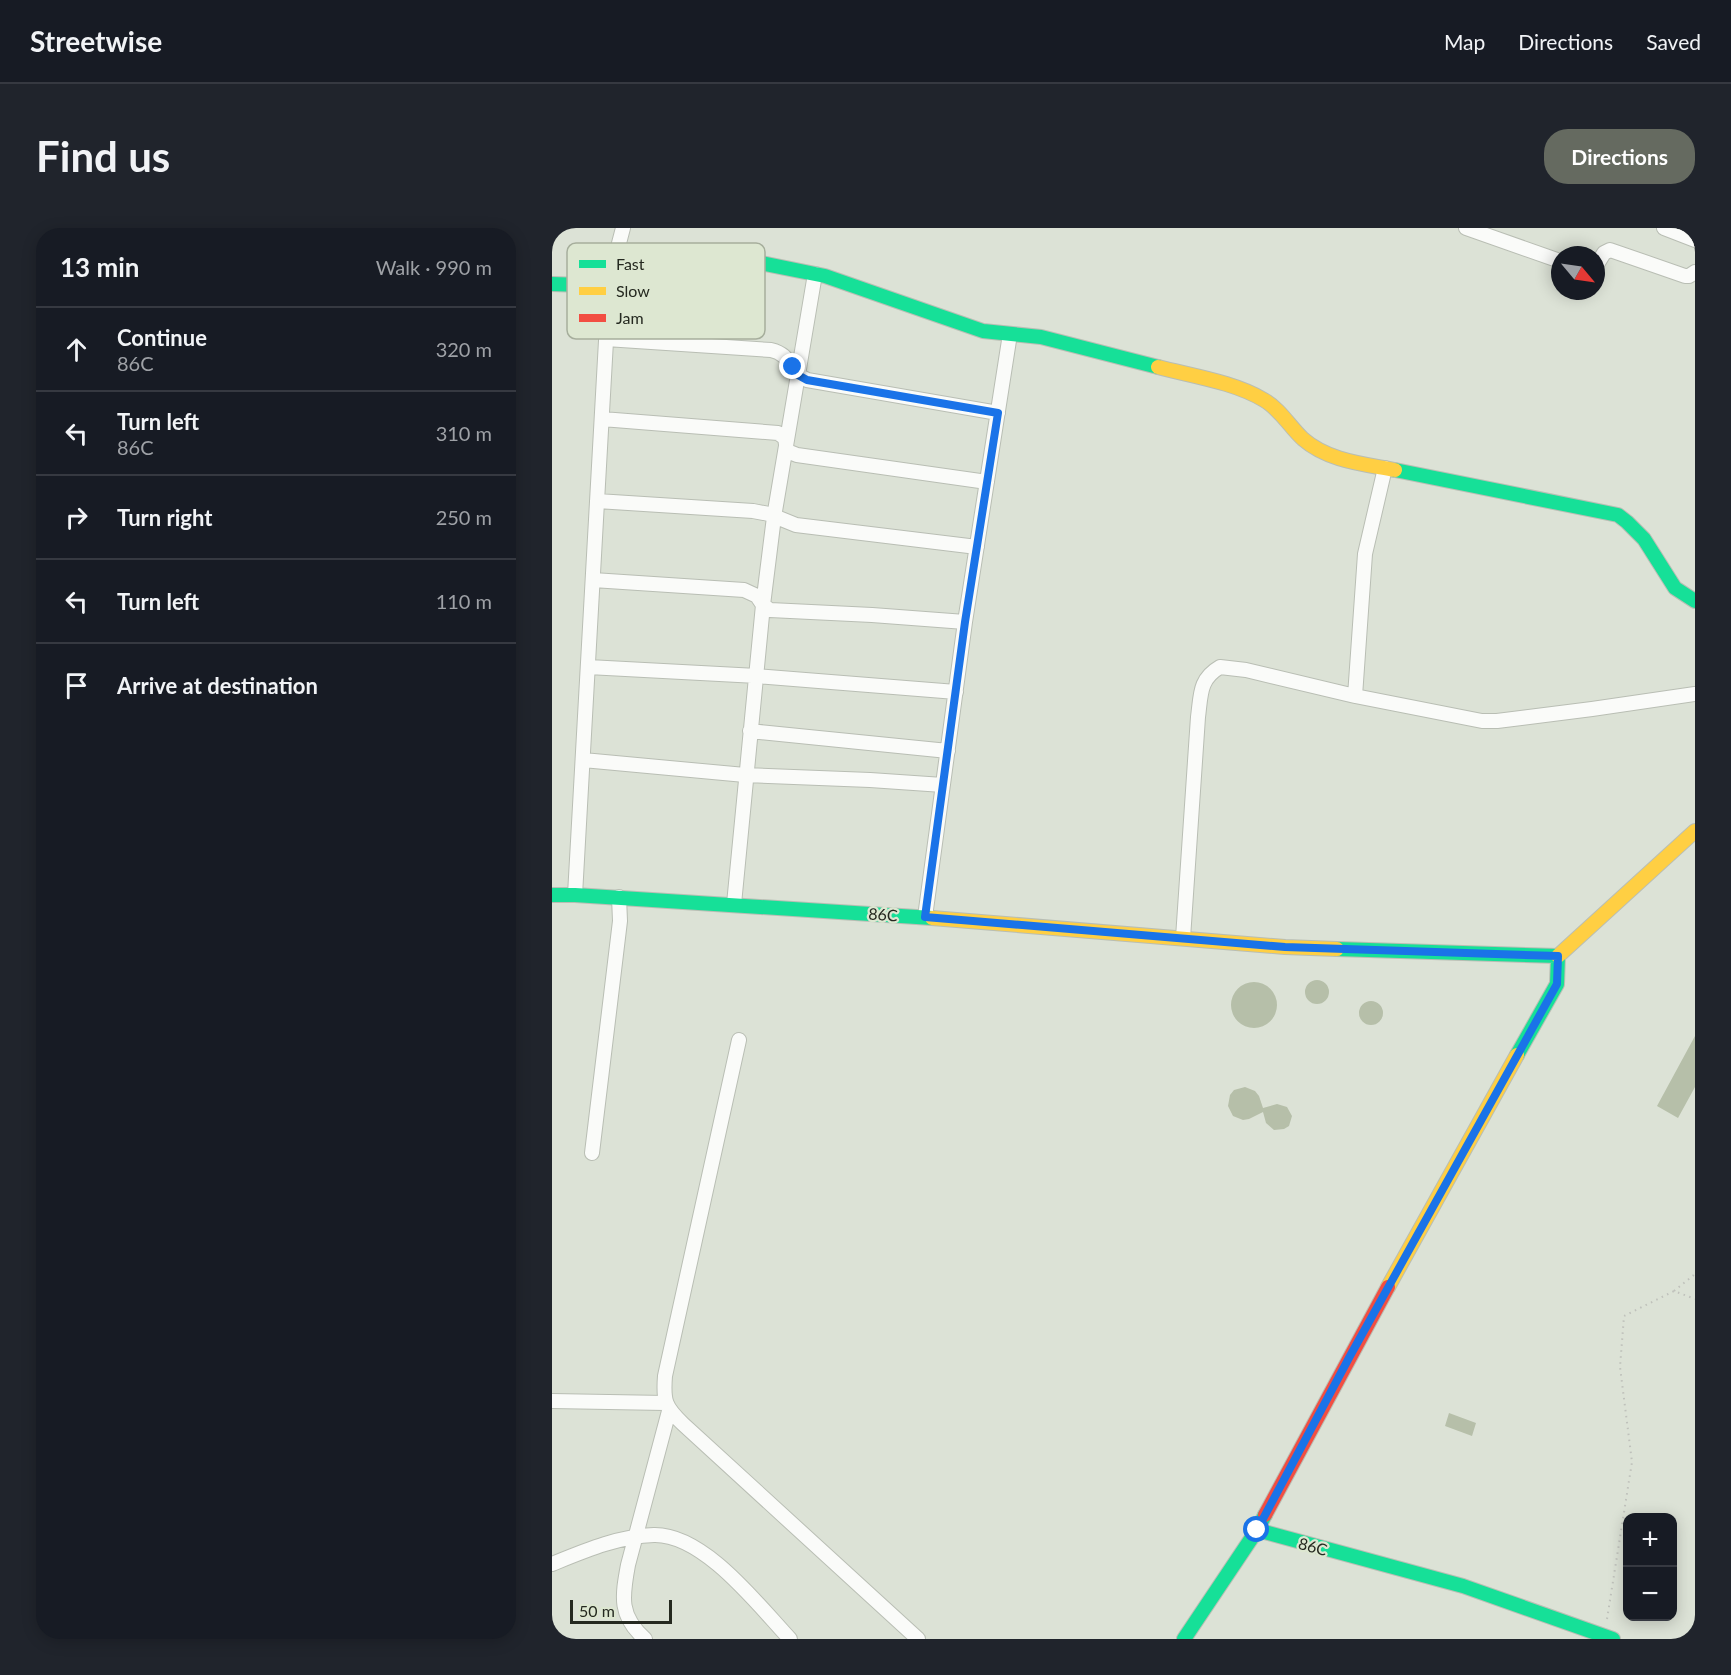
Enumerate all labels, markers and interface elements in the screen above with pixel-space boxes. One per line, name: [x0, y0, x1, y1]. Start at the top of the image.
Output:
text: Streetwise: [30, 24, 162, 58]
text: Map: [1444, 29, 1485, 54]
text: Directions: [1518, 29, 1613, 54]
text: Saved: [1646, 29, 1701, 54]
button: Directions: [1544, 129, 1695, 184]
text: Find us: [36, 131, 170, 181]
legend: [567, 243, 765, 339]
north arrow: [1551, 246, 1605, 300]
text: 13 min: [60, 251, 140, 283]
text: Fast: [616, 254, 645, 273]
text: Walk · 990 m: [376, 255, 492, 279]
text: Slow: [616, 281, 650, 300]
text: Jam: [616, 308, 644, 327]
text: Continue: [117, 324, 207, 351]
icon: ahead: [60, 333, 93, 366]
text: 320 m: [436, 337, 492, 361]
text: 86C: [117, 351, 154, 375]
route end: [779, 353, 805, 379]
text: Turn left: [117, 408, 199, 435]
icon: left: [60, 417, 93, 450]
text: 310 m: [436, 421, 492, 445]
text: 86C: [117, 435, 154, 459]
icon: right: [60, 501, 93, 534]
text: Turn right: [117, 504, 212, 531]
text: 250 m: [436, 505, 492, 529]
icon: left: [60, 585, 93, 618]
text: Turn left: [117, 588, 199, 615]
text: 110 m: [436, 589, 492, 613]
icon: arrive: [60, 669, 93, 702]
text: Arrive at destination: [117, 672, 318, 699]
street label: 86C: [868, 904, 899, 925]
map controls: [1623, 1513, 1677, 1621]
button: +: [1623, 1513, 1677, 1567]
route start: [1243, 1516, 1269, 1542]
street label: 86C: [1296, 1533, 1330, 1559]
button: −: [1623, 1567, 1677, 1621]
scale bar: [570, 1597, 672, 1624]
text: 50 m: [579, 1601, 615, 1620]

